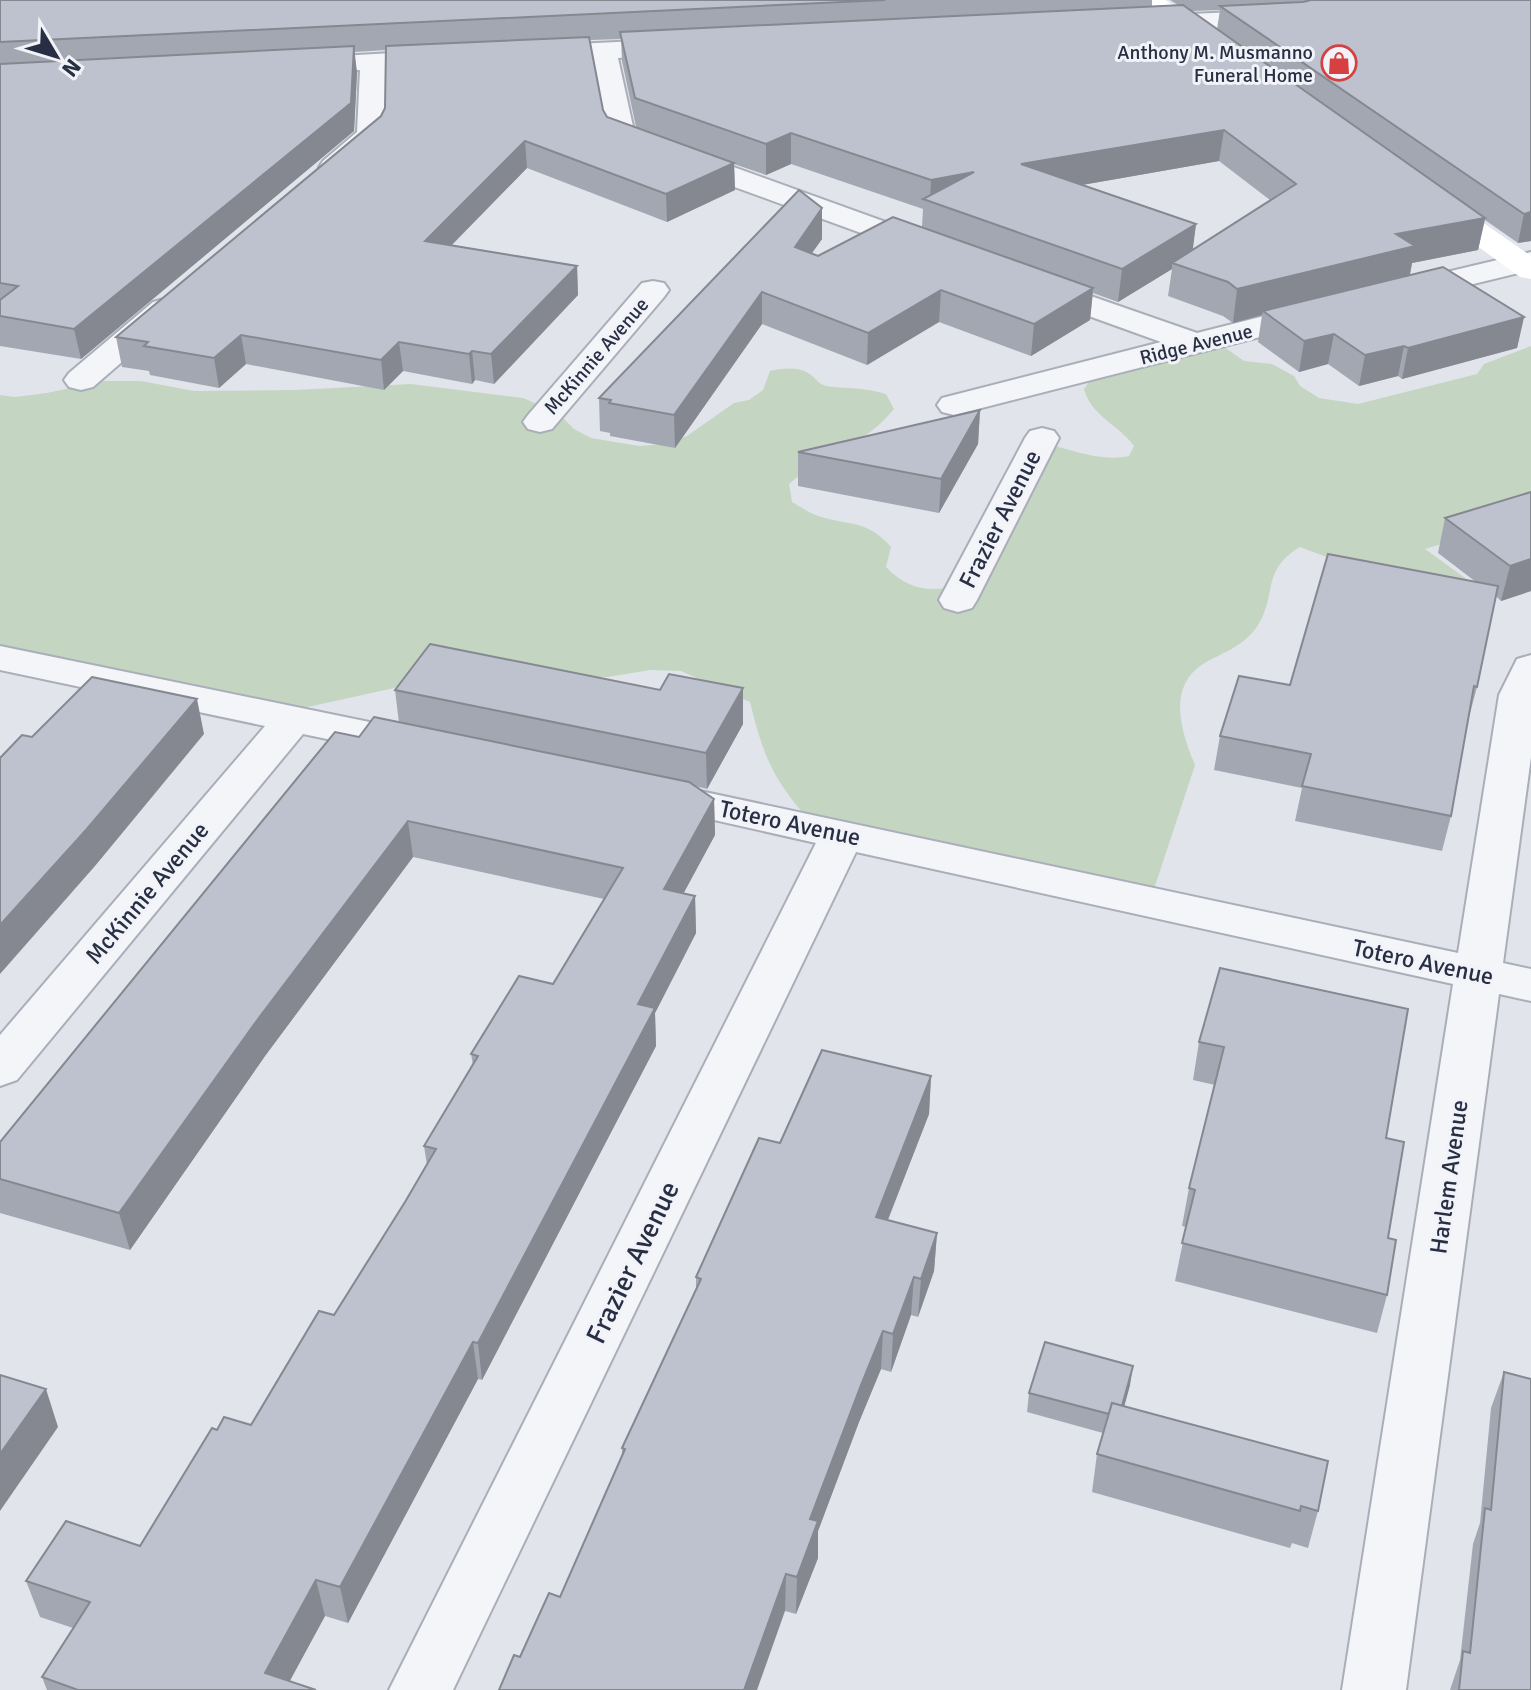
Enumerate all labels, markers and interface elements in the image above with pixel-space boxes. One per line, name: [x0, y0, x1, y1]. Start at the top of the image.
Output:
north arrow: [16, 16, 96, 96]
place label: Anthony M. Musmanno Funeral Home: [1117, 40, 1313, 88]
shop icon: Anthony M. Musmanno Funeral Home: [1320, 44, 1358, 82]
text: N: [56, 54, 87, 82]
street label: McKinnie Avenue: [539, 293, 654, 420]
street label: Ridge Avenue: [1137, 318, 1255, 371]
street label: Frazier Avenue: [952, 445, 1048, 593]
street label: Totero Avenue: [717, 793, 863, 853]
street label: McKinnie Avenue: [79, 816, 215, 970]
street label: Totero Avenue: [1350, 932, 1496, 992]
street label: Harlem Avenue: [1423, 1098, 1475, 1256]
street label: Frazier Avenue: [579, 1176, 687, 1349]

